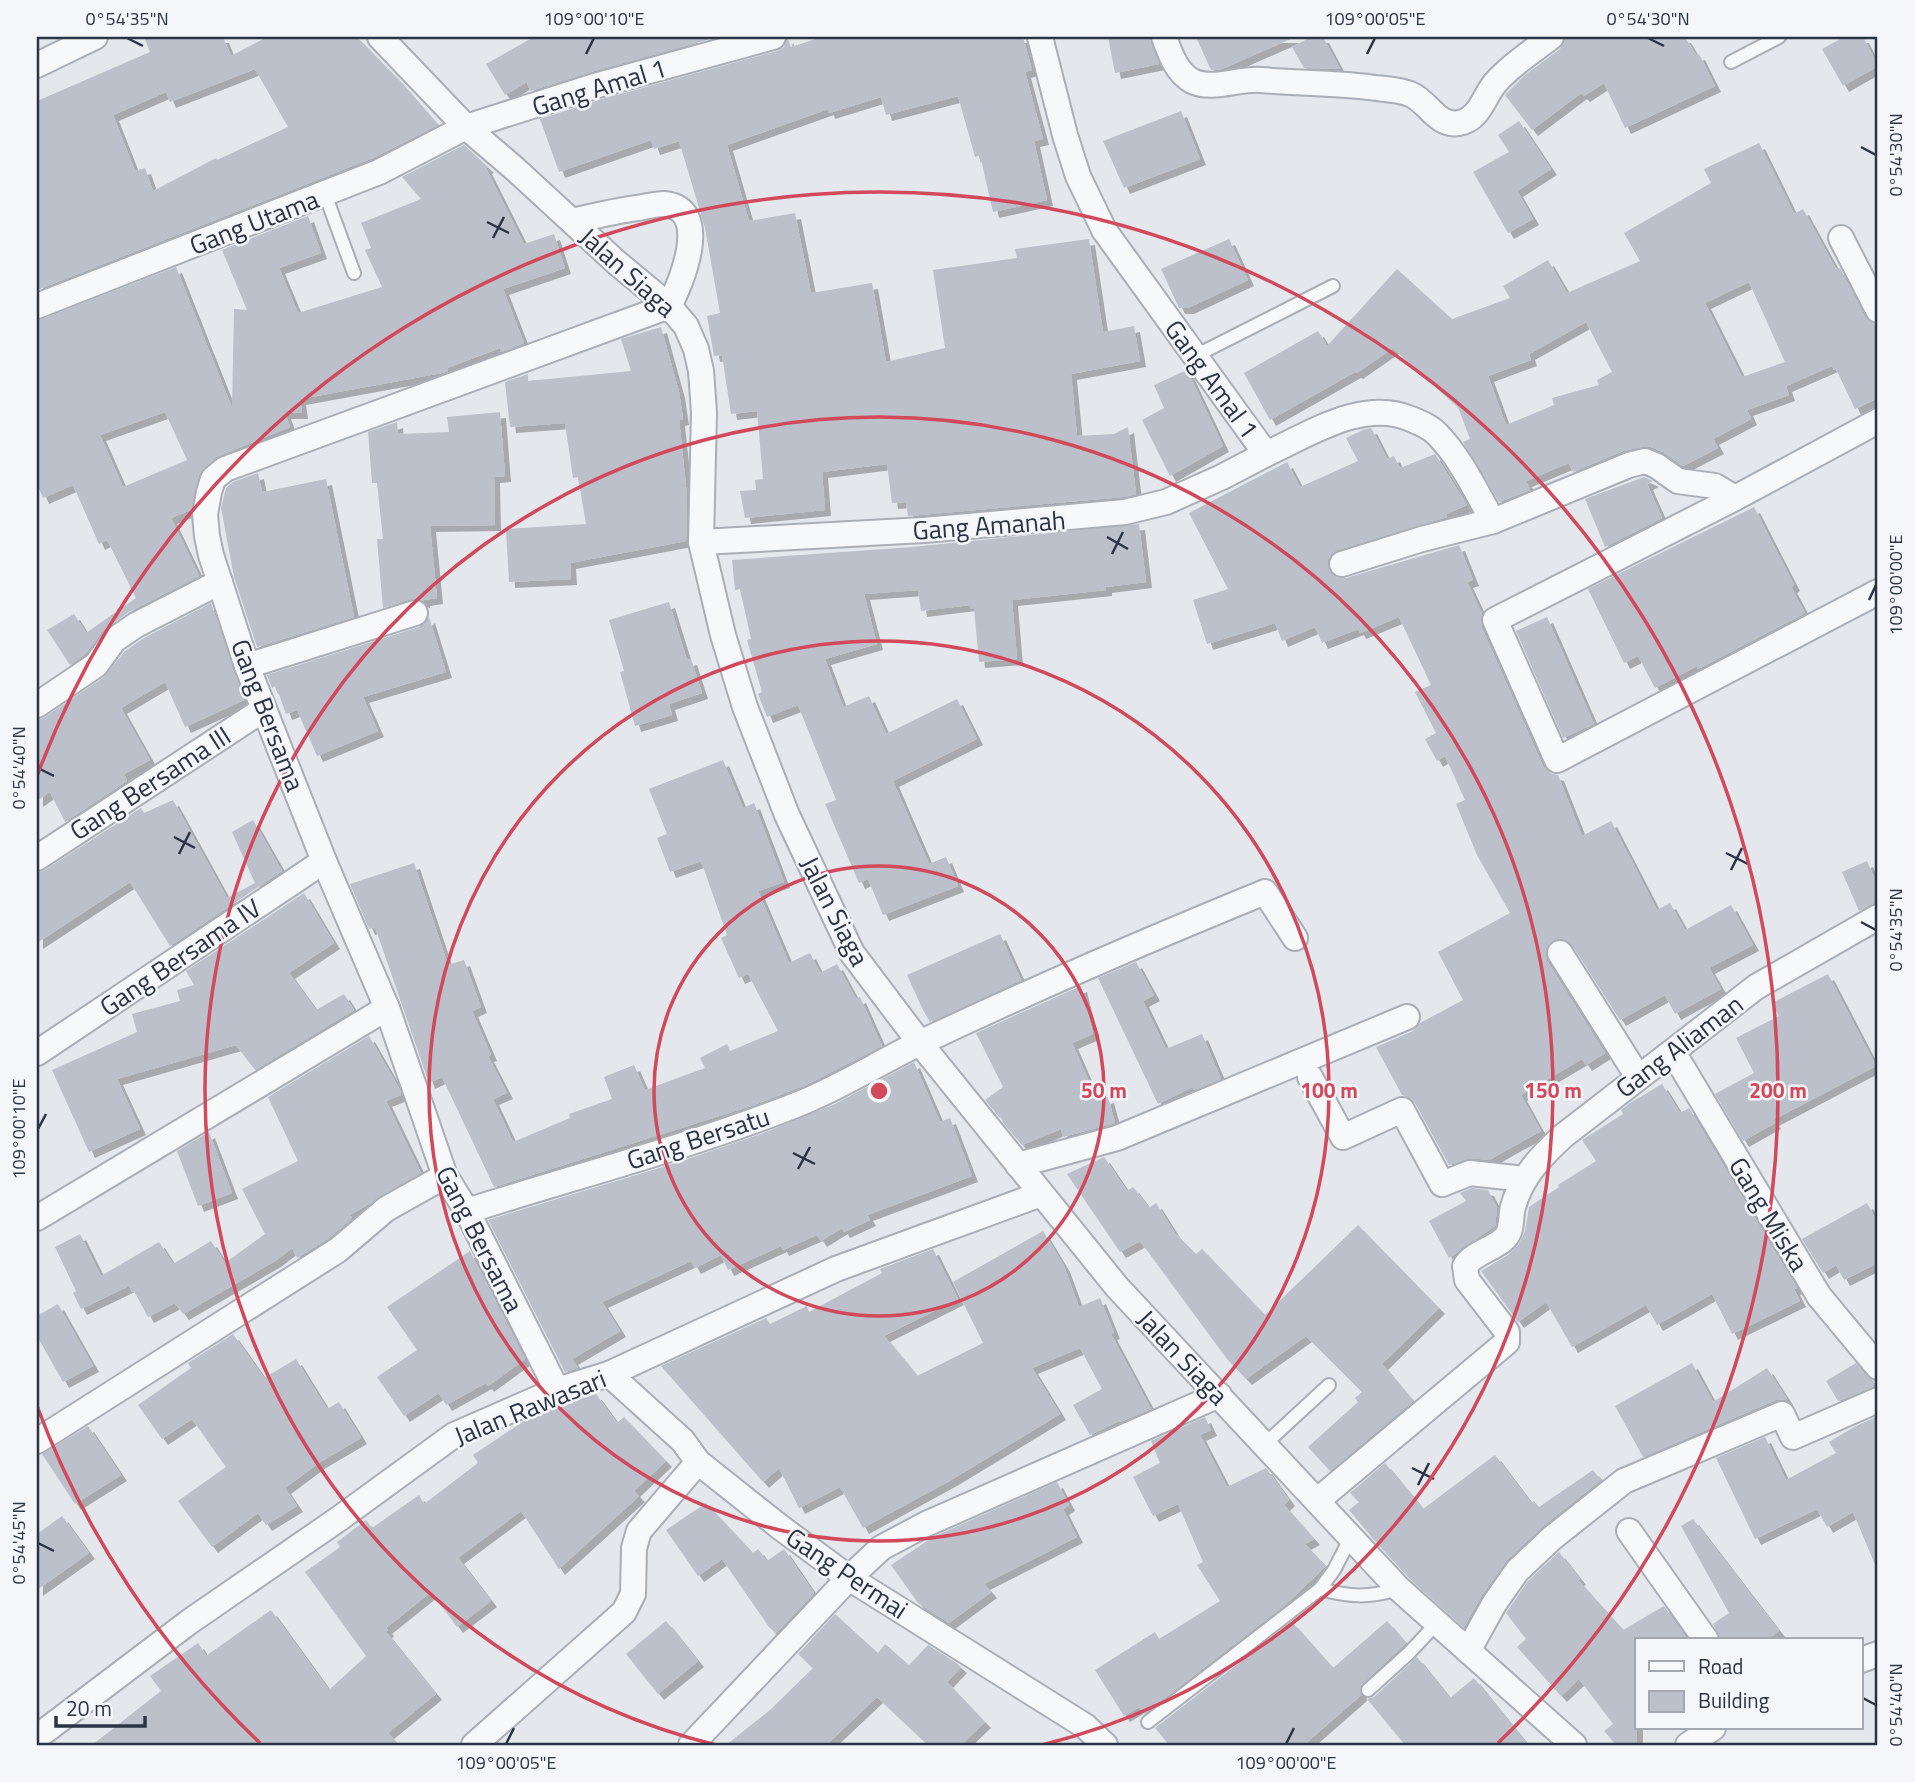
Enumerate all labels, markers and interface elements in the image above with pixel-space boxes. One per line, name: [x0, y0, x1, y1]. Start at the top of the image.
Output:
text: 0°54'35"N: [85, 5, 169, 32]
text: 109°00'10"E: [543, 5, 645, 32]
text: 109°00'05"E: [1324, 5, 1426, 32]
text: 0°54'30"N: [1606, 5, 1690, 32]
street label: Gang Amal 1: [527, 48, 671, 126]
text: 0°54'30"N: [1882, 113, 1909, 197]
street label: Gang Utama: [184, 179, 324, 265]
street label: Jalan Siaga: [571, 218, 685, 326]
street label: Gang Amal 1: [1155, 311, 1269, 447]
street label: Gang Amanah: [911, 500, 1067, 550]
text: 109°00'00"E: [1882, 534, 1909, 636]
street label: Gang Bersama: [221, 633, 315, 797]
street label: Gang Bersama III: [62, 716, 238, 850]
text: 0°54'40"N: [5, 726, 32, 810]
street label: Jalan Siaga: [791, 849, 879, 973]
street label: Gang Bersama IV: [91, 888, 269, 1026]
text: 0°54'35"N: [1882, 888, 1909, 972]
street label: Gang Aliaman: [1607, 985, 1751, 1107]
text: 50 m: [1081, 1074, 1127, 1106]
text: 100 m: [1300, 1074, 1358, 1106]
text: 150 m: [1524, 1074, 1582, 1106]
text: 200 m: [1749, 1074, 1807, 1106]
text: 109°00'10"E: [5, 1078, 32, 1180]
centre of rings: [867, 1079, 891, 1103]
street label: Gang Bersatu: [621, 1097, 775, 1179]
street label: Gang Miska: [1720, 1149, 1818, 1279]
street label: Gang Bersama: [426, 1159, 534, 1319]
street label: Jalan Siaga: [1128, 1300, 1238, 1414]
street label: Jalan Rawasari: [448, 1359, 612, 1455]
text: 0°54'45"N: [5, 1501, 32, 1585]
street label: Gang Permai: [778, 1518, 916, 1628]
legend: [1635, 1638, 1862, 1730]
text: Road: [1698, 1650, 1743, 1682]
text: 0°54'40"N: [1882, 1663, 1909, 1747]
scale bar: [56, 1684, 145, 1728]
text: Building: [1698, 1684, 1770, 1716]
text: 20 m: [66, 1692, 112, 1724]
text: 109°00'05"E: [455, 1749, 557, 1776]
text: 109°00'00"E: [1235, 1749, 1337, 1776]

